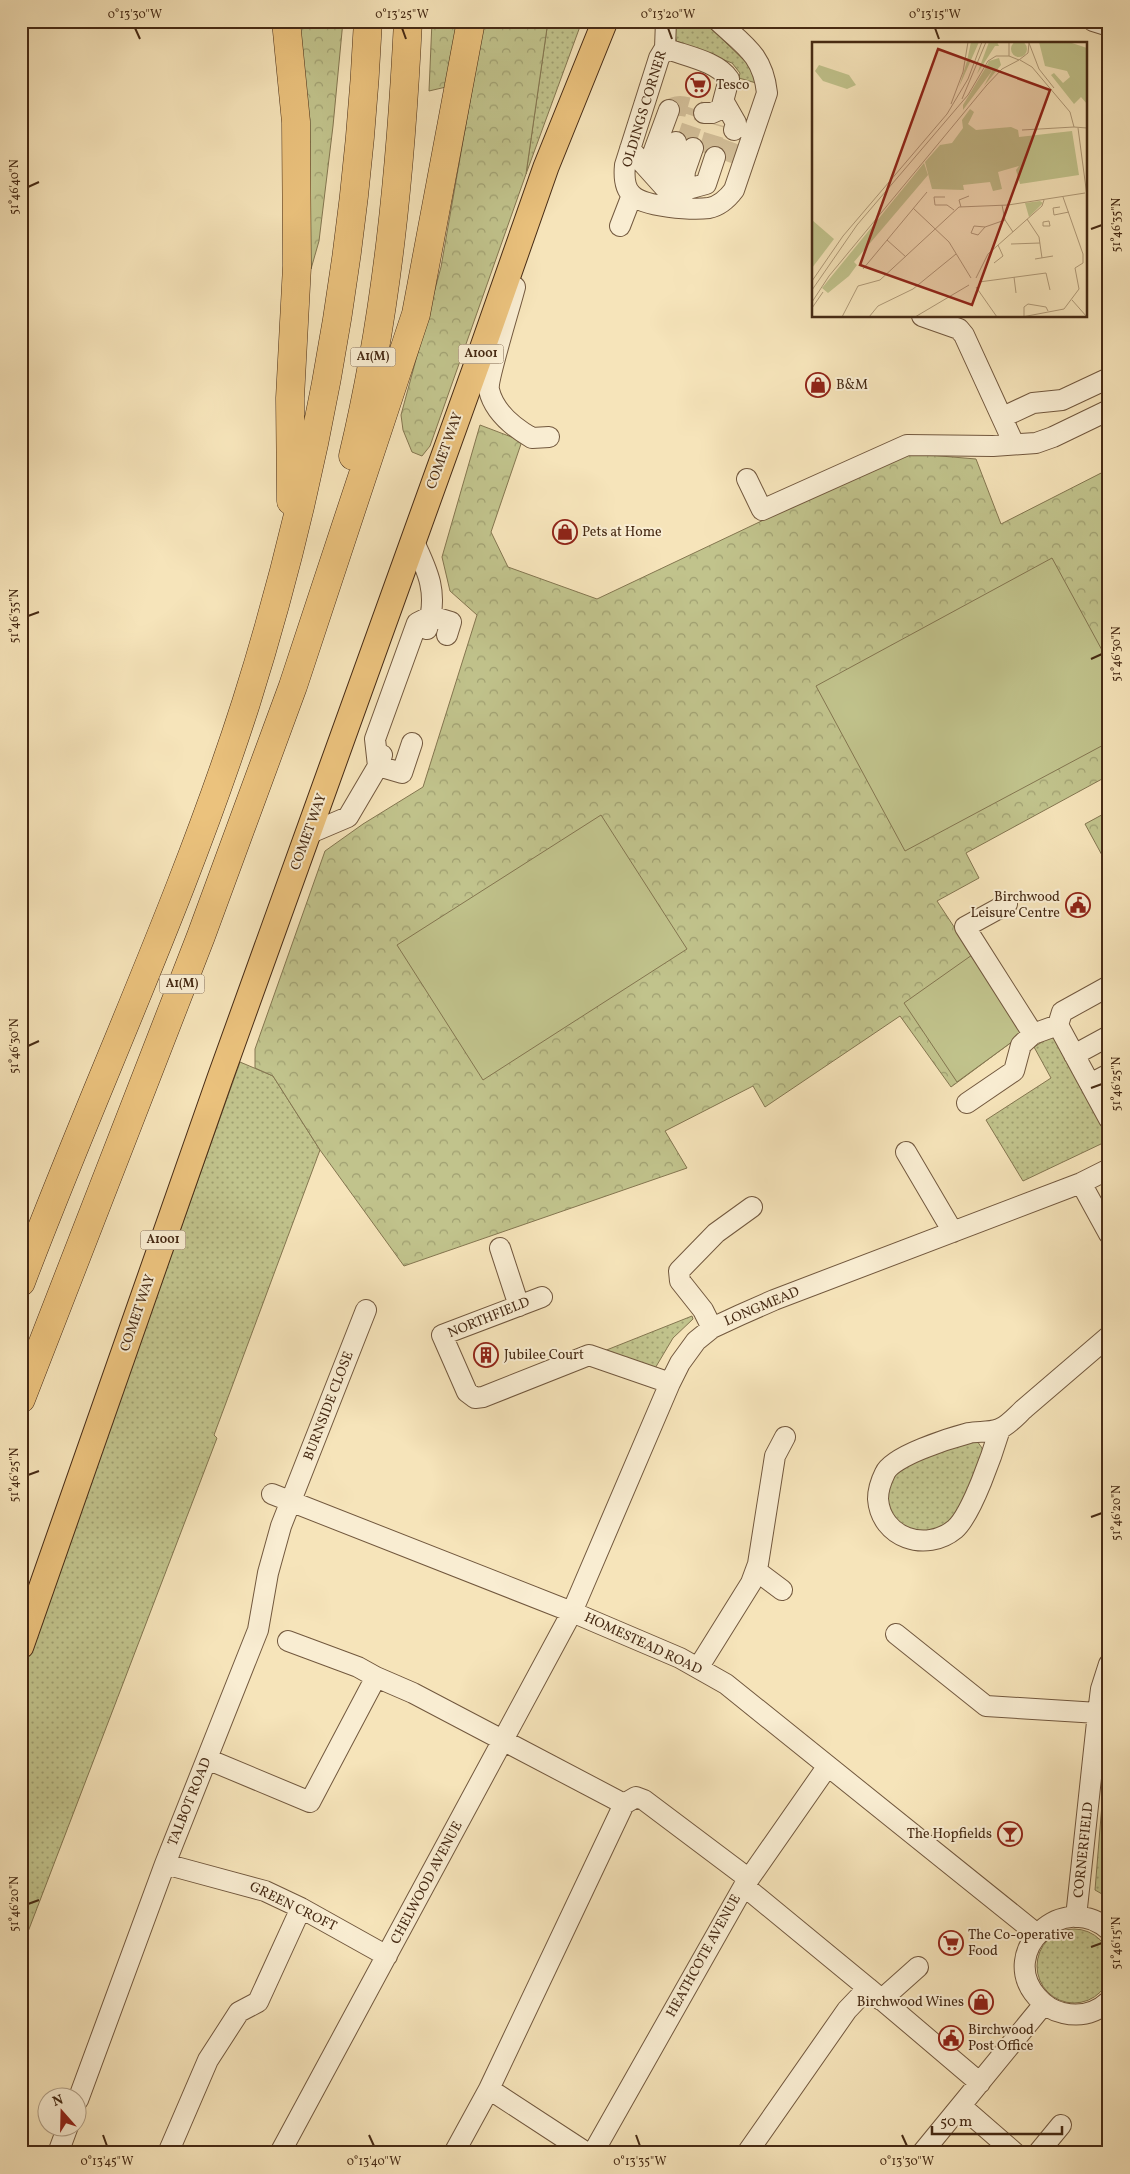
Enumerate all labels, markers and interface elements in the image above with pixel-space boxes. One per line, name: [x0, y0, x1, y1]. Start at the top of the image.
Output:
text: 0°13'30"W: [108, 7, 162, 23]
text: 0°13'25"W: [375, 7, 429, 23]
text: 0°13'20"W: [641, 7, 695, 23]
text: 0°13'15"W: [909, 7, 961, 23]
inset map: [812, 42, 1088, 318]
street label: OLDINGS CORNER: [618, 48, 672, 170]
supermarket icon: Tesco: [685, 72, 711, 98]
place label: Tesco: [716, 76, 750, 95]
text: 51°46'40"N: [7, 159, 23, 215]
text: 51°46'35"N: [1109, 198, 1125, 252]
road number: A1001: [458, 344, 504, 364]
road number: A1(M): [350, 348, 396, 367]
shop icon: B&M: [805, 372, 831, 398]
place label: B&M: [836, 376, 868, 395]
street label: COMET WAY: [422, 410, 468, 492]
shop icon: Pets at Home: [552, 519, 578, 545]
place label: Pets at Home: [582, 523, 662, 542]
text: 51°46'35"N: [7, 589, 23, 643]
text: 51°46'30"N: [1109, 626, 1125, 682]
street label: COMET WAY: [286, 791, 332, 873]
place label: Birchwood Leisure Centre: [971, 888, 1060, 923]
public building icon: Birchwood Leisure Centre: [1065, 892, 1091, 918]
road number: A1(M): [160, 974, 204, 994]
text: 51°46'30"N: [7, 1018, 23, 1074]
text: 51°46'25"N: [1109, 1057, 1125, 1111]
road number: A1001: [140, 1230, 186, 1250]
street label: COMET WAY: [116, 1272, 160, 1354]
street label: LONGMEAD: [721, 1283, 803, 1331]
street label: NORTHFIELD: [445, 1293, 533, 1343]
building icon: Jubilee Court: [473, 1342, 499, 1368]
place label: Jubilee Court: [504, 1346, 584, 1365]
street label: BURNSIDE CLOSE: [299, 1349, 359, 1463]
text: 51°46'25"N: [7, 1448, 23, 1502]
text: 51°46'20"N: [1109, 1485, 1125, 1541]
street label: HOMESTEAD ROAD: [581, 1608, 705, 1680]
street label: TALBOT ROAD: [164, 1755, 216, 1849]
street label: CORNERFIELD: [1070, 1801, 1098, 1899]
street label: CHELWOOD AVENUE: [387, 1818, 467, 1948]
bar icon: The Hopfields: [997, 1821, 1023, 1847]
place label: The Hopfields: [907, 1825, 992, 1844]
text: 51°46'20"N: [7, 1876, 23, 1932]
street label: GREEN CROFT: [246, 1878, 340, 1936]
street label: HEATHCOTE AVENUE: [662, 1891, 746, 2021]
text: 51°46'15"N: [1109, 1916, 1125, 1969]
place label: The Co-operative Food: [968, 1926, 1074, 1961]
supermarket icon: The Co-operative Food: [938, 1930, 964, 1956]
shop icon: Birchwood Wines: [968, 1989, 994, 2015]
place label: Birchwood Wines: [857, 1993, 964, 2012]
place label: Birchwood Post Office: [968, 2021, 1034, 2056]
public building icon: Birchwood Post Office: [938, 2025, 964, 2051]
north arrow: [38, 2086, 88, 2136]
text: N: [50, 2091, 66, 2112]
scale bar: [932, 2104, 1062, 2136]
text: 50 m: [940, 2112, 972, 2133]
text: 0°13'45"W: [80, 2154, 134, 2170]
text: 0°13'40"W: [347, 2154, 401, 2170]
text: 0°13'35"W: [613, 2154, 667, 2170]
text: 0°13'30"W: [880, 2154, 934, 2170]

